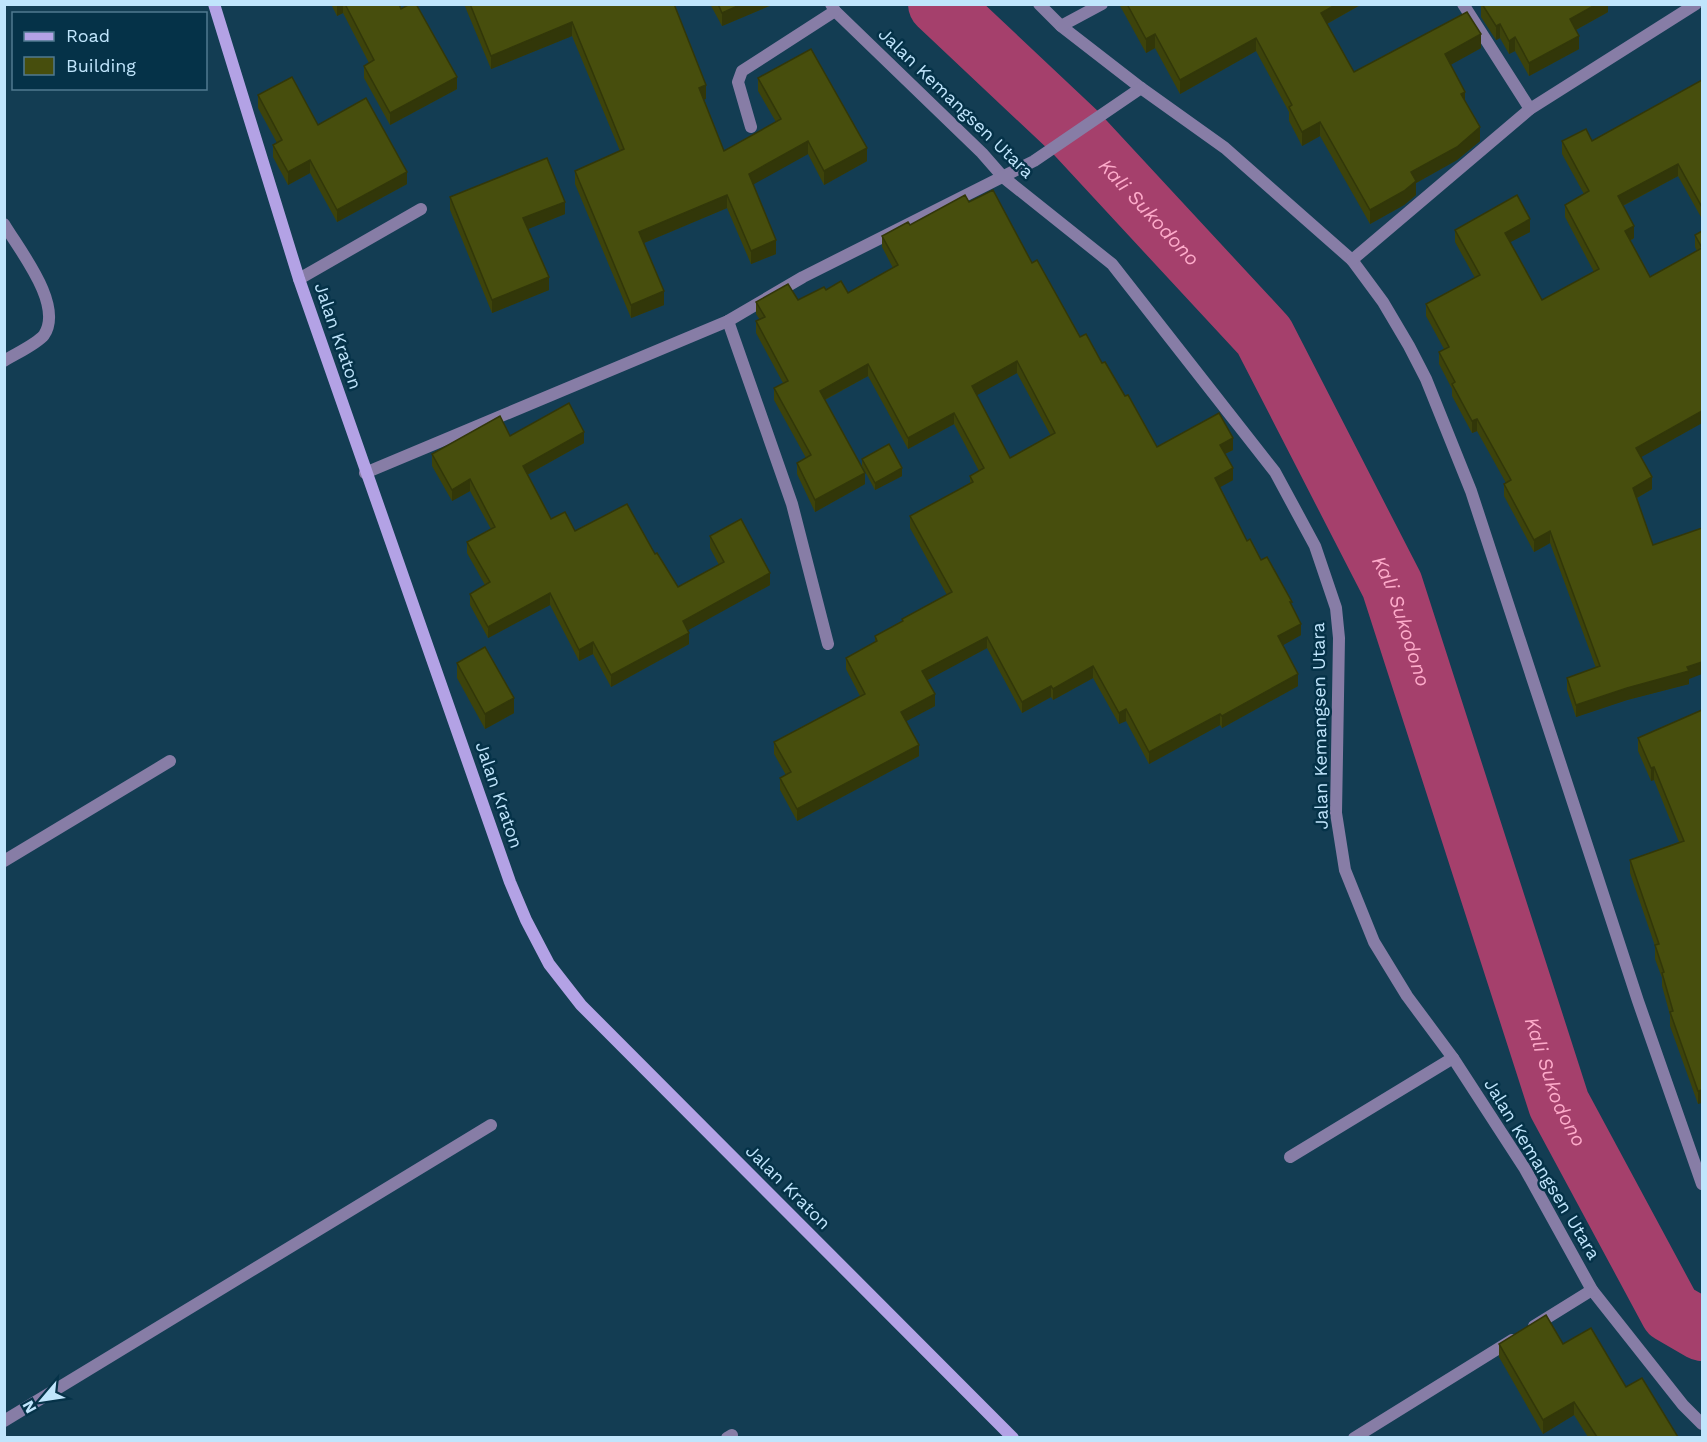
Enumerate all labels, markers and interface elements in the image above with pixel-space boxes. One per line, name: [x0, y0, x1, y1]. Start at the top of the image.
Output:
legend: [12, 12, 207, 90]
street label: Jalan Kemangsen Utara: [874, 23, 1038, 182]
text: Road: [66, 25, 110, 46]
text: Building: [66, 55, 136, 76]
water label: Kali Sukodono: [1094, 154, 1205, 271]
street label: Jalan Kraton: [310, 280, 367, 392]
water label: Kali Sukodono: [1367, 552, 1436, 689]
street label: Jalan Kemangsen Utara: [1307, 622, 1332, 830]
street label: Jalan Kraton: [471, 739, 528, 851]
water label: Kali Sukodono: [1520, 1014, 1592, 1151]
street label: Jalan Kemangsen Utara: [1480, 1074, 1605, 1263]
street label: Jalan Kraton: [742, 1140, 835, 1233]
north arrow: [12, 1370, 72, 1430]
text: N: [18, 1397, 41, 1417]

